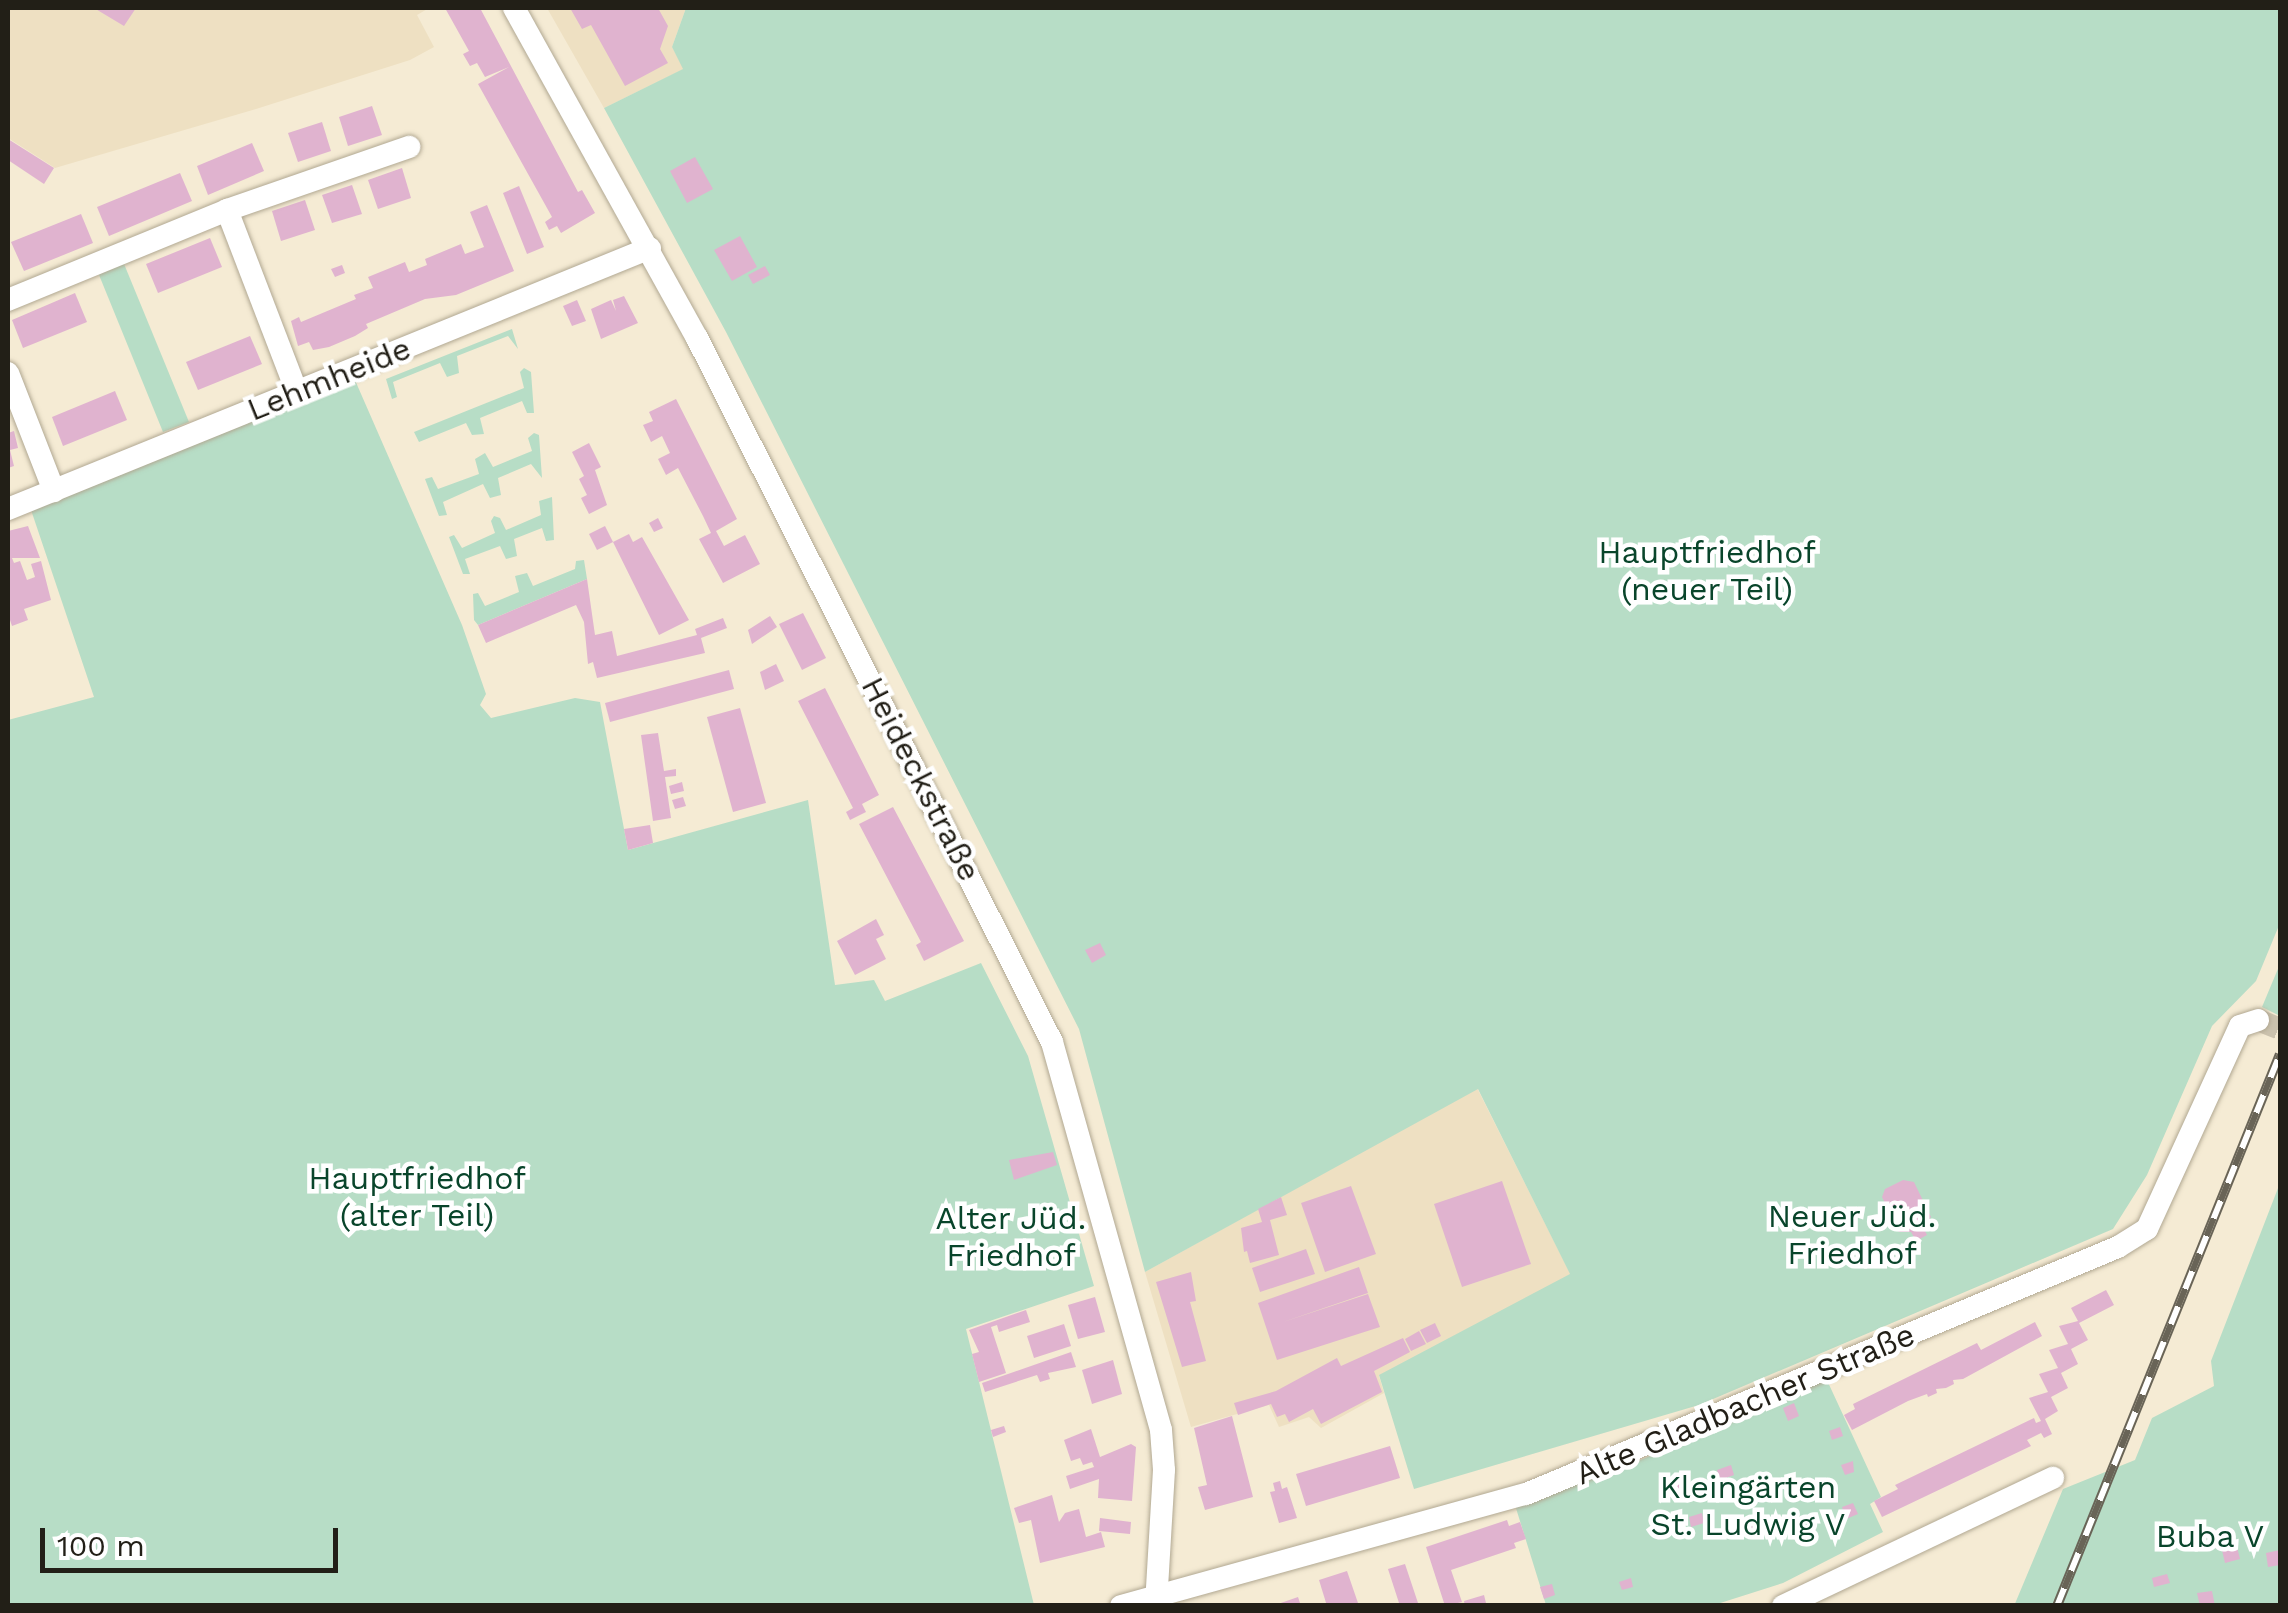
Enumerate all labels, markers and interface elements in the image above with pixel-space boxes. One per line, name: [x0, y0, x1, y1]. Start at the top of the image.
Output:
street label: Lehmheide: [242, 329, 416, 429]
park label: Hauptfriedhof (neuer Teil): [1598, 534, 1816, 609]
street label: Heideckstraße: [853, 671, 989, 887]
park label: Hauptfriedhof (alter Teil): [308, 1160, 526, 1235]
park label: Neuer Jüd. Friedhof: [1767, 1198, 1937, 1273]
park label: Alter Jüd. Friedhof: [935, 1200, 1087, 1275]
street label: Alte Gladbacher Straße: [1569, 1315, 1921, 1493]
park label: Kleingärten St. Ludwig V: [1650, 1469, 1846, 1544]
scale bar: [45, 1508, 342, 1570]
park label: Buba V: [2155, 1517, 2265, 1555]
text: 100 m: [57, 1528, 145, 1563]

